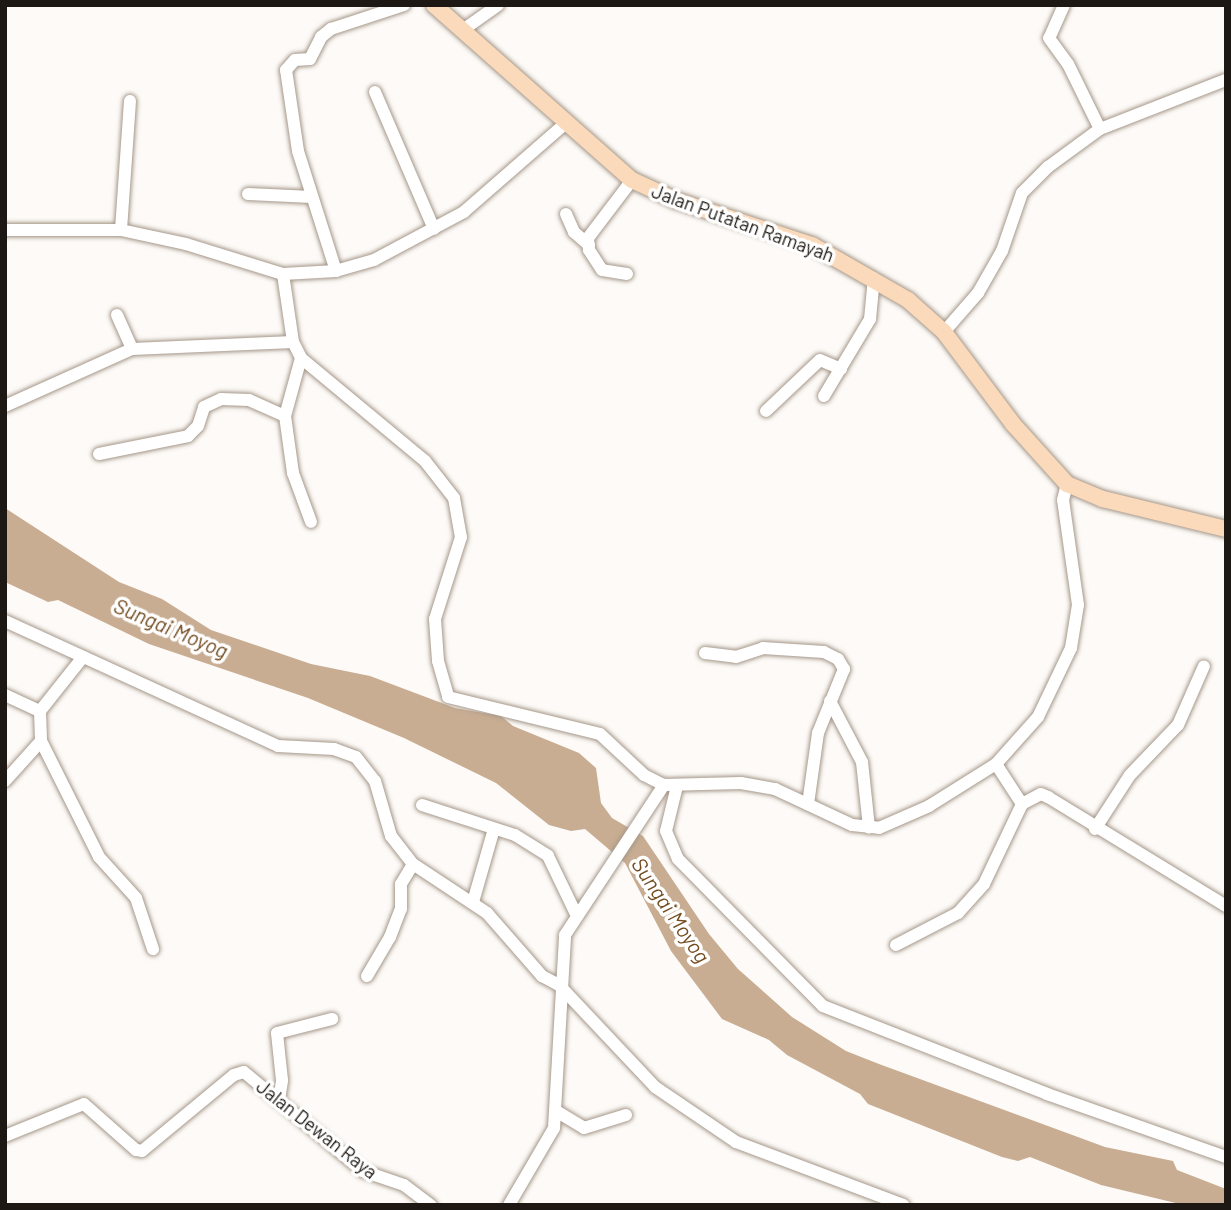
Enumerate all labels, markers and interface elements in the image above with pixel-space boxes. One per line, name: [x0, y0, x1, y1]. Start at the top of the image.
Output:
street label: Jalan Putatan Ramayah: [649, 179, 837, 267]
water label: Sungai Moyog: [110, 593, 232, 663]
water label: Sungai Moyog: [627, 853, 715, 967]
street label: Jalan Dewan Raya: [252, 1075, 382, 1183]

